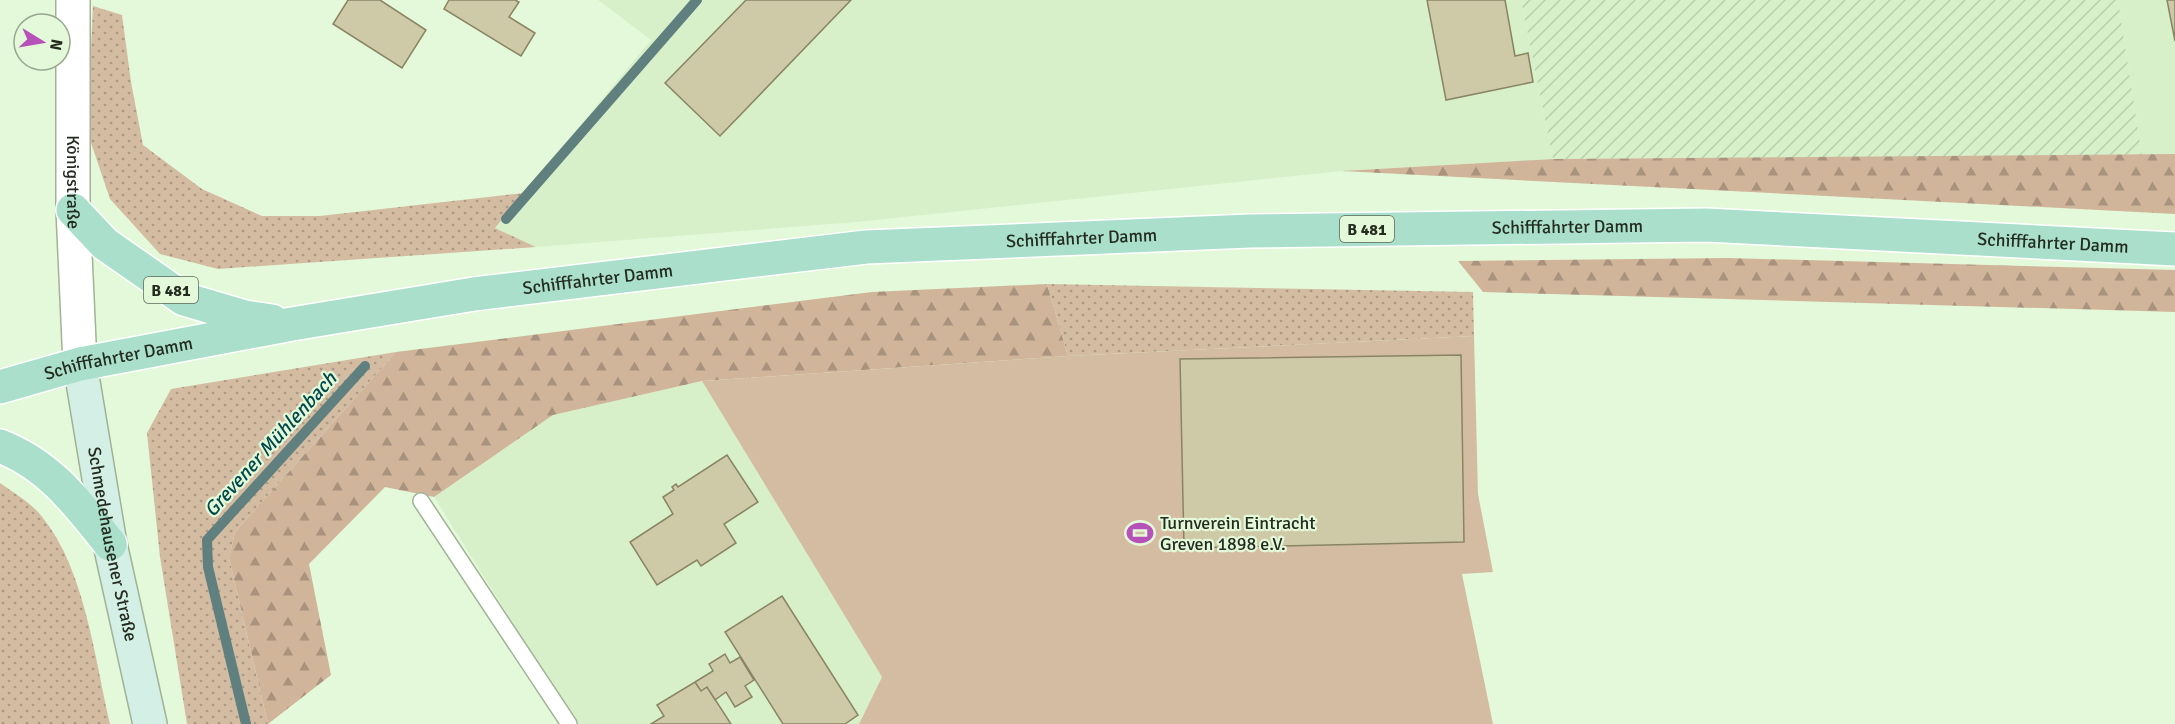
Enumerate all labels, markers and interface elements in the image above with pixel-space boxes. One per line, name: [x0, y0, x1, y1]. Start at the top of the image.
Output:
north arrow: [12, 12, 72, 72]
text: N: [45, 37, 67, 52]
street label: Königstraße: [62, 135, 85, 230]
street label: Schifffahrter Damm: [1492, 215, 1643, 239]
road number: B 481: [1340, 216, 1394, 242]
street label: Schifffahrter Damm: [1005, 224, 1158, 252]
street label: Schifffahrter Damm: [1977, 228, 2129, 258]
street label: Schifffahrter Damm: [521, 259, 674, 299]
road number: B 481: [144, 277, 198, 303]
street label: Schifffahrter Damm: [41, 332, 195, 385]
water label: Grevener Mühlenbach: [199, 366, 343, 522]
street label: Schmedehausener Straße: [83, 445, 142, 643]
place label: Turnverein Eintracht Greven 1898 e.V.: [1160, 512, 1316, 555]
sports icon: Turnverein Eintracht Greven 1898 e.V.: [1125, 518, 1155, 548]

